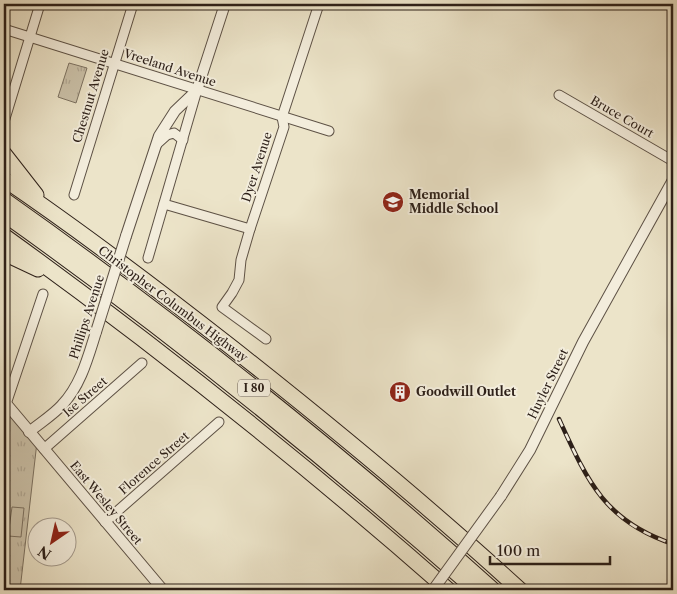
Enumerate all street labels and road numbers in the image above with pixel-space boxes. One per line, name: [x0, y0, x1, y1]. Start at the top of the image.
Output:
street label: Vreeland Avenue: [121, 45, 218, 90]
street label: Chestnut Avenue: [69, 47, 112, 145]
street label: Bruce Court: [588, 92, 657, 141]
street label: Dyer Avenue: [238, 130, 275, 204]
street label: Christopher Columbus Highway: [96, 242, 251, 365]
street label: Phillips Avenue: [66, 272, 107, 361]
street label: Huyler Street: [524, 346, 571, 421]
street label: Ise Street: [60, 373, 110, 420]
road number: I 80: [238, 379, 270, 396]
street label: Florence Street: [116, 428, 192, 497]
street label: East Wesley Street: [67, 458, 146, 548]

